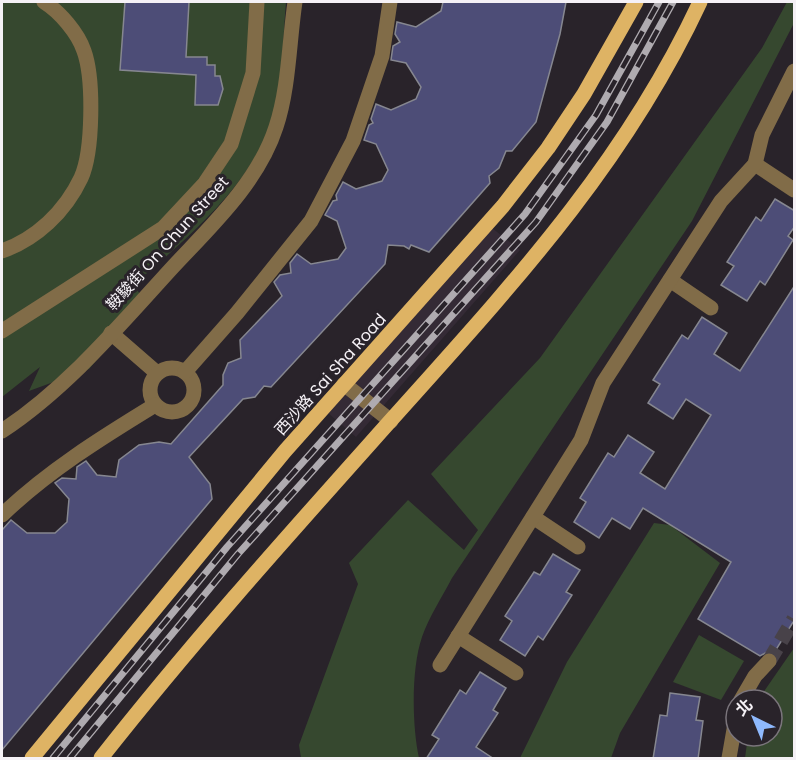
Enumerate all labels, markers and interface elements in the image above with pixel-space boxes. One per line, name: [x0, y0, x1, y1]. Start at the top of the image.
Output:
street label: 鞍駿街 On Chun Street: [101, 171, 234, 316]
street label: 西沙路 Sai Sha Road: [269, 308, 391, 440]
north arrow: [724, 688, 784, 748]
text: 北: [730, 694, 758, 721]

